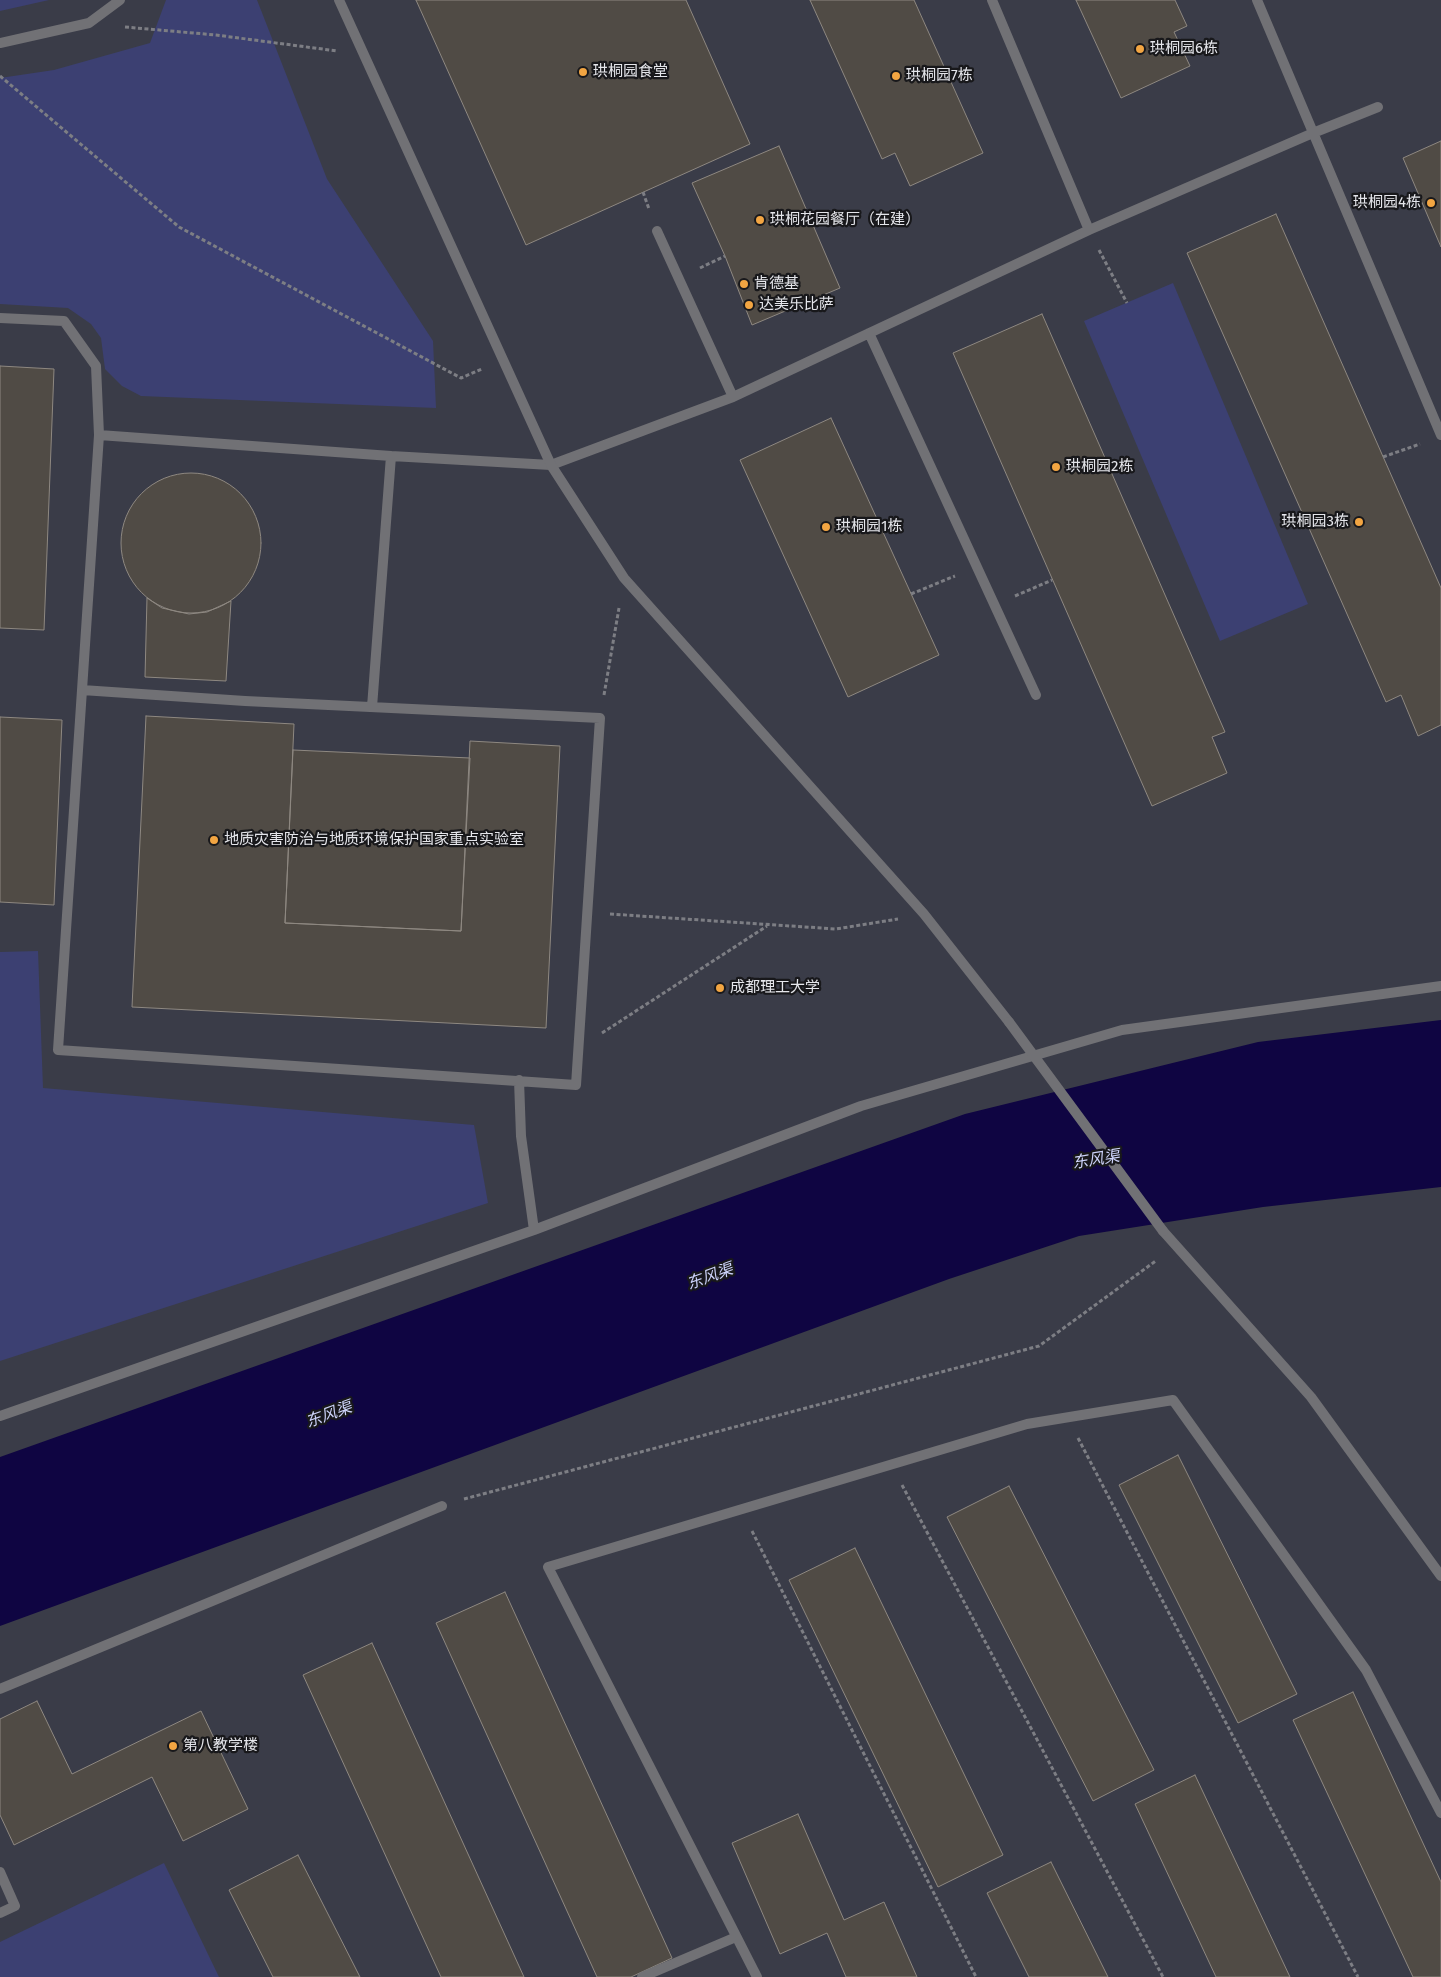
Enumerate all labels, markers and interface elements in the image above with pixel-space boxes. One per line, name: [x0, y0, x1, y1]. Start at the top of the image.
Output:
place label: 珙桐园6栋: [1150, 40, 1218, 58]
marker: 珙桐园6栋: [1134, 43, 1146, 55]
place label: 珙桐园食堂: [593, 63, 668, 81]
marker: 珙桐园食堂: [577, 66, 589, 78]
place label: 珙桐园7栋: [906, 67, 973, 85]
marker: 珙桐园7栋: [890, 70, 902, 82]
place label: 珙桐园4栋: [1353, 194, 1421, 212]
marker: 珙桐园4栋: [1425, 197, 1437, 209]
place label: 珙桐花园餐厅（在建）: [770, 211, 920, 229]
marker: 珙桐花园餐厅（在建）: [754, 214, 766, 226]
place label: 肯德基: [754, 275, 799, 293]
marker: 肯德基: [738, 278, 750, 290]
place label: 达美乐比萨: [759, 296, 834, 314]
marker: 达美乐比萨: [743, 299, 755, 311]
place label: 珙桐园2栋: [1066, 458, 1133, 476]
marker: 珙桐园2栋: [1050, 461, 1062, 473]
place label: 珙桐园3栋: [1282, 513, 1349, 531]
marker: 珙桐园3栋: [1353, 516, 1365, 528]
place label: 珙桐园1栋: [836, 518, 902, 536]
marker: 珙桐园1栋: [820, 521, 832, 533]
place label: 地质灾害防治与地质环境保护国家重点实验室: [224, 831, 524, 849]
marker: 地质灾害防治与地质环境保护国家重点实验室: [208, 834, 220, 846]
place label: 成都理工大学: [730, 979, 820, 997]
marker: 成都理工大学: [714, 982, 726, 994]
water label: 东风渠: [1071, 1147, 1121, 1173]
water label: 东风渠: [684, 1260, 736, 1294]
water label: 东风渠: [303, 1398, 355, 1432]
place label: 第八教学楼: [183, 1737, 258, 1755]
marker: 第八教学楼: [167, 1740, 179, 1752]

